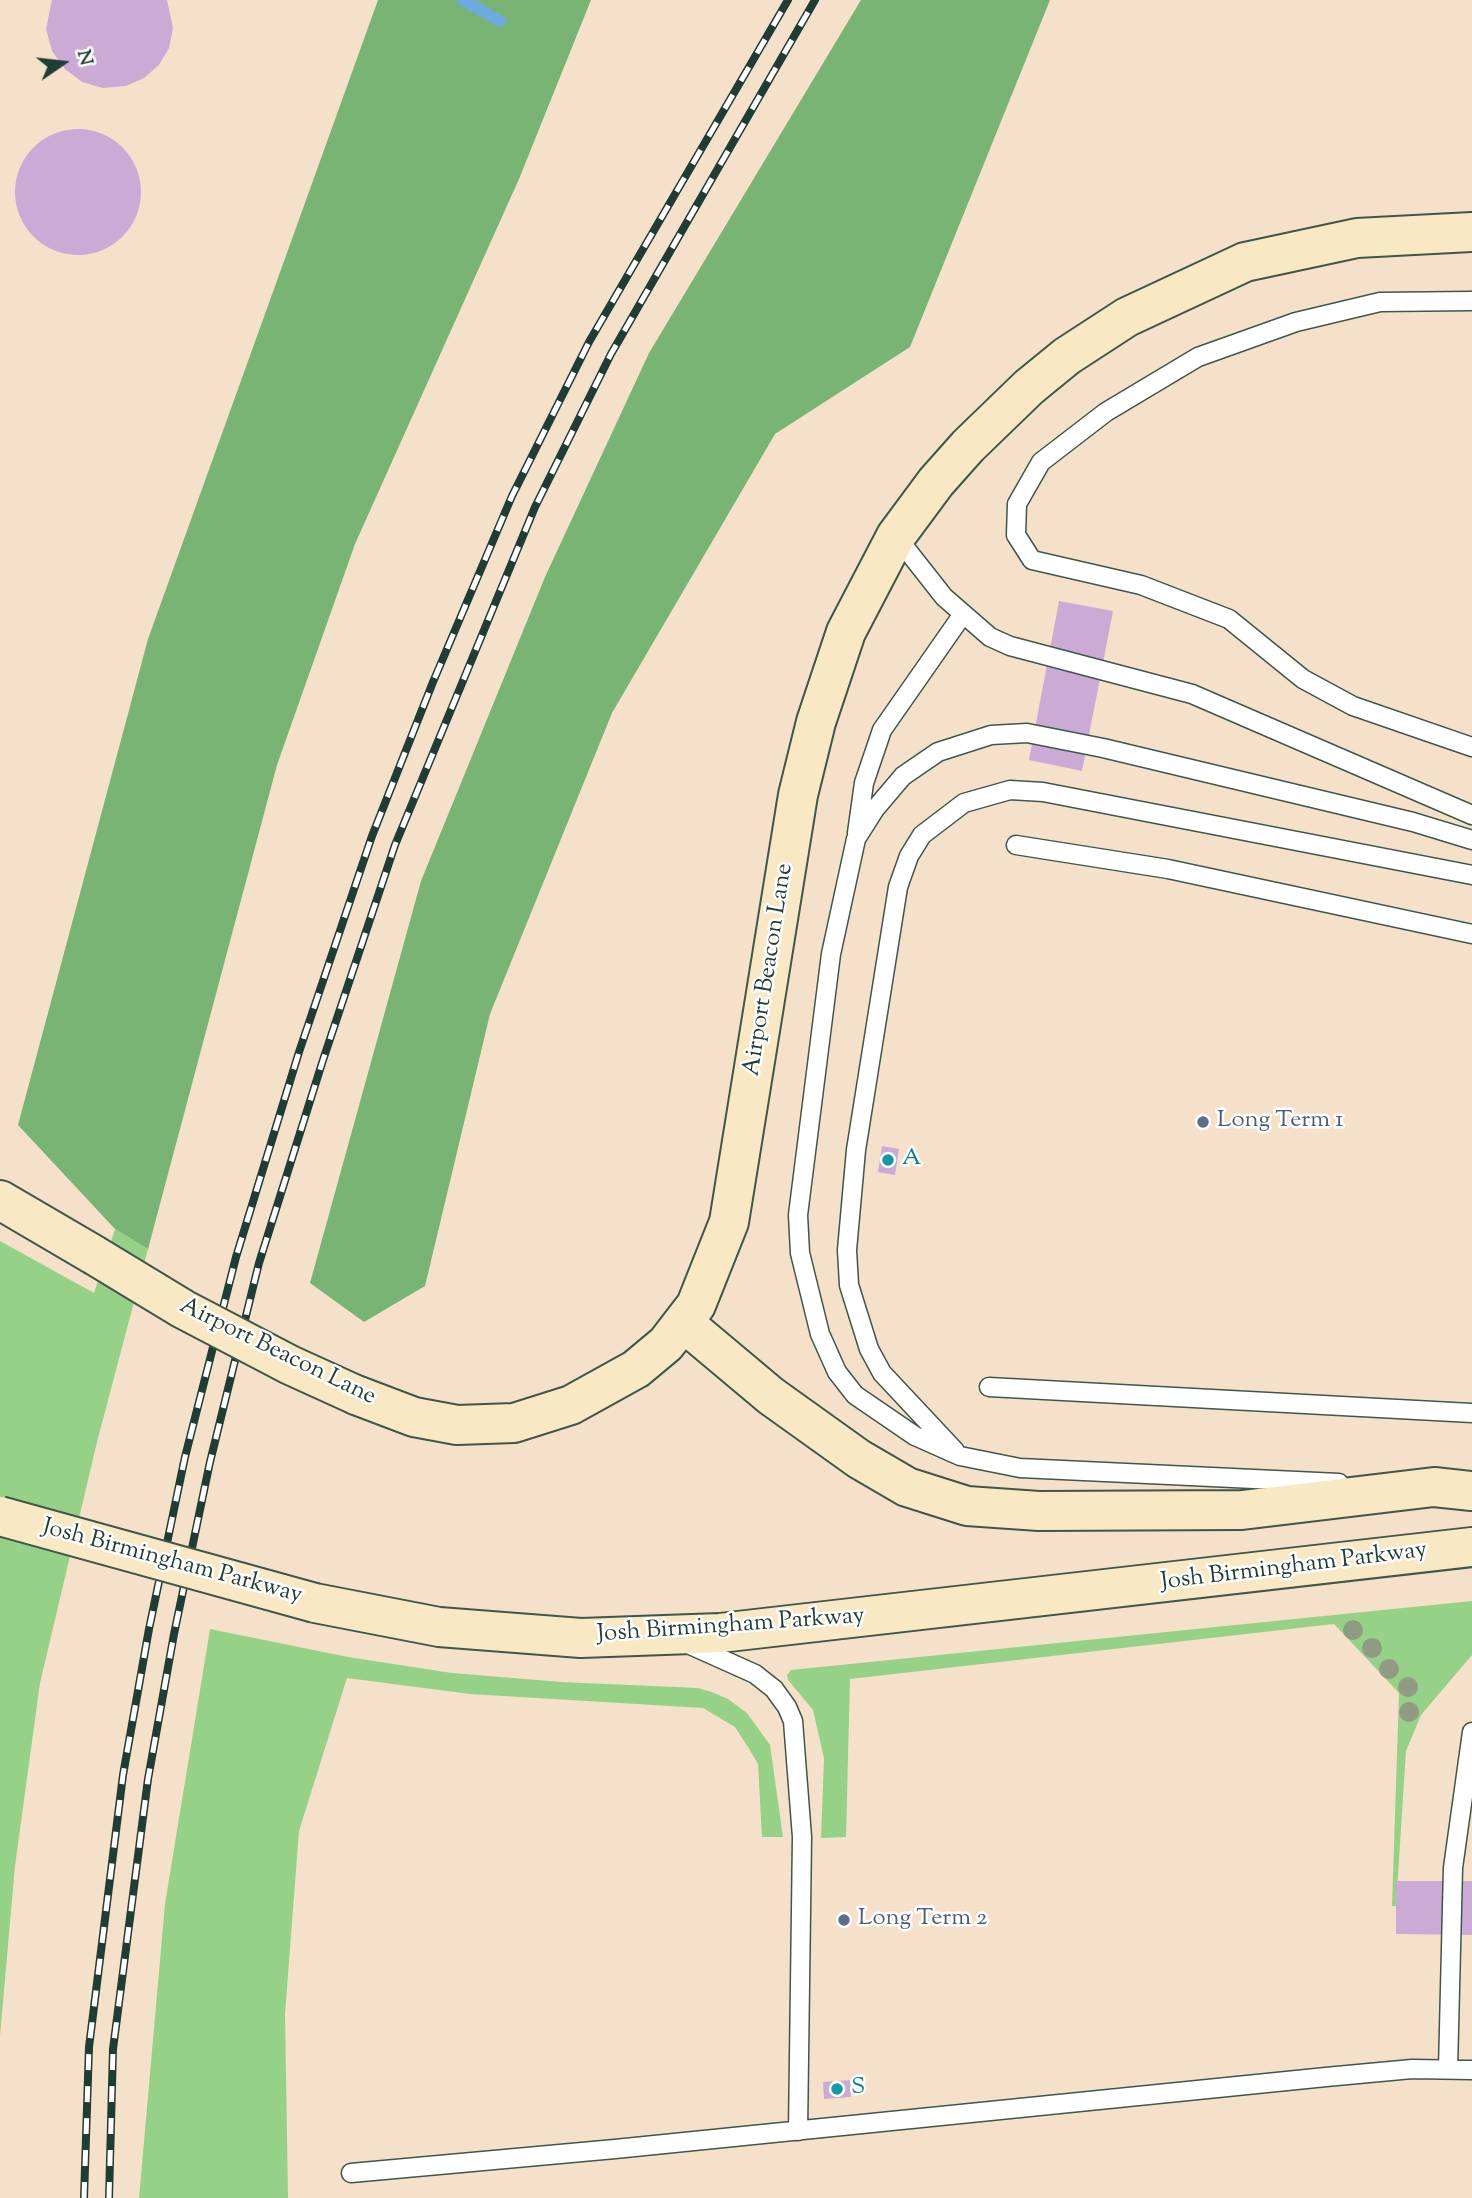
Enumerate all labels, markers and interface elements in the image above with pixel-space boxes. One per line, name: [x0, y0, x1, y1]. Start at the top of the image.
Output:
north arrow: [28, 28, 98, 98]
text: N: [69, 47, 99, 68]
street label: Airport Beacon Lane: [739, 862, 801, 1078]
place label: Long Term 1: [1217, 1108, 1343, 1136]
marker: Long Term 1: [1195, 1114, 1211, 1130]
place label: A: [902, 1146, 921, 1174]
marker: A: [880, 1152, 896, 1168]
street label: Airport Beacon Lane: [174, 1293, 380, 1413]
street label: Josh Birmingham Parkway: [39, 1514, 305, 1612]
street label: Josh Birmingham Parkway: [1159, 1537, 1429, 1599]
street label: Josh Birmingham Parkway: [596, 1603, 866, 1651]
place label: Long Term 2: [858, 1906, 988, 1934]
marker: Long Term 2: [836, 1912, 852, 1928]
place label: S: [851, 2075, 865, 2103]
marker: S: [829, 2081, 845, 2097]

